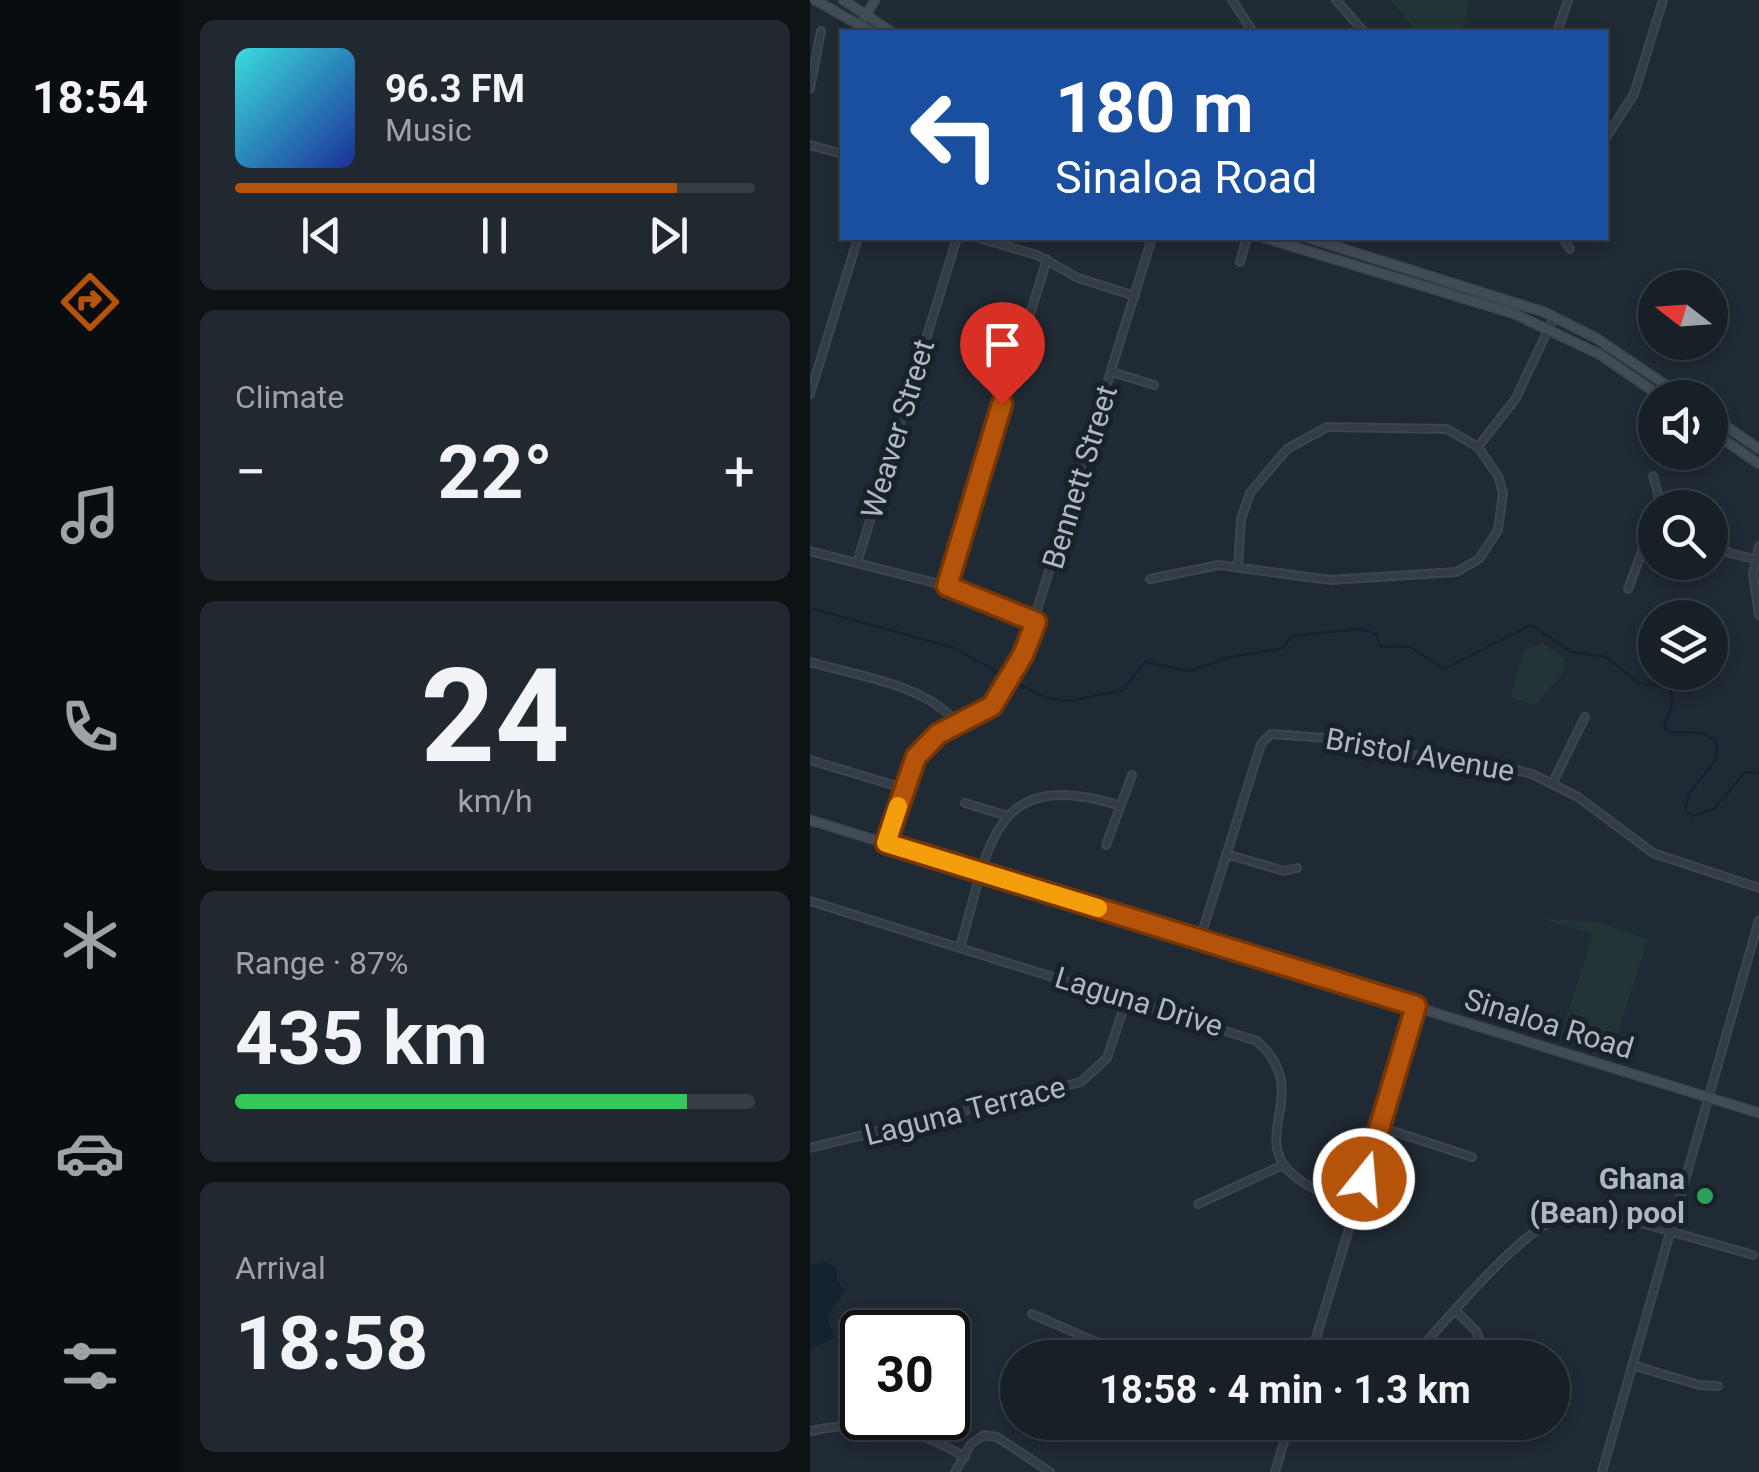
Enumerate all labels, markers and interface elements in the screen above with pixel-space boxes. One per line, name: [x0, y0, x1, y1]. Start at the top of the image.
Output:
text: 96.3 FM: [385, 67, 525, 111]
text: 180 m: [1055, 67, 1254, 149]
icon: left: [890, 70, 1020, 200]
text: 18:54: [32, 71, 148, 124]
text: Music: [385, 111, 472, 149]
text: Sinaloa Road: [1055, 151, 1318, 204]
icon: previous: [294, 208, 349, 263]
icon: pause: [467, 208, 522, 263]
icon: next: [641, 208, 696, 263]
icon: directions: [55, 267, 125, 337]
north arrow: [1638, 270, 1728, 360]
map controls: [1638, 270, 1728, 690]
pin: [960, 302, 1045, 405]
icon: arrive: [975, 317, 1030, 372]
street label: Weaver Street: [854, 335, 941, 523]
text: Climate: [235, 378, 344, 416]
button: sound: [1638, 380, 1728, 470]
street label: Bennett Street: [1035, 381, 1124, 573]
text: 22°: [437, 428, 553, 516]
text: −: [235, 440, 266, 504]
text: +: [724, 440, 755, 504]
icon: music: [55, 480, 125, 550]
button: search: [1638, 490, 1728, 580]
button: layers: [1638, 600, 1728, 690]
text: 24: [420, 640, 570, 793]
icon: phone: [55, 692, 125, 762]
street label: Bristol Avenue: [1323, 721, 1517, 788]
text: km/h: [457, 782, 533, 820]
icon: climate: [55, 905, 125, 975]
text: Range · 87%: [235, 944, 408, 982]
street label: Laguna Drive: [1051, 959, 1227, 1044]
street label: Sinaloa Road: [1460, 981, 1638, 1066]
text: 435 km: [235, 994, 488, 1082]
street label: Laguna Terrace: [861, 1069, 1069, 1152]
icon: car: [55, 1118, 125, 1188]
position arrow: [1312, 1127, 1416, 1231]
place label: Ghana (Bean) pool: [1530, 1161, 1685, 1230]
marker: Ghana (Bean) pool: [1694, 1185, 1716, 1207]
text: Arrival: [235, 1249, 326, 1287]
text: 18:58: [235, 1299, 428, 1387]
speed limit sign: 30: [840, 1310, 970, 1440]
icon: filters: [55, 1331, 125, 1401]
text: 18:58 · 4 min · 1.3 km: [1099, 1368, 1471, 1412]

